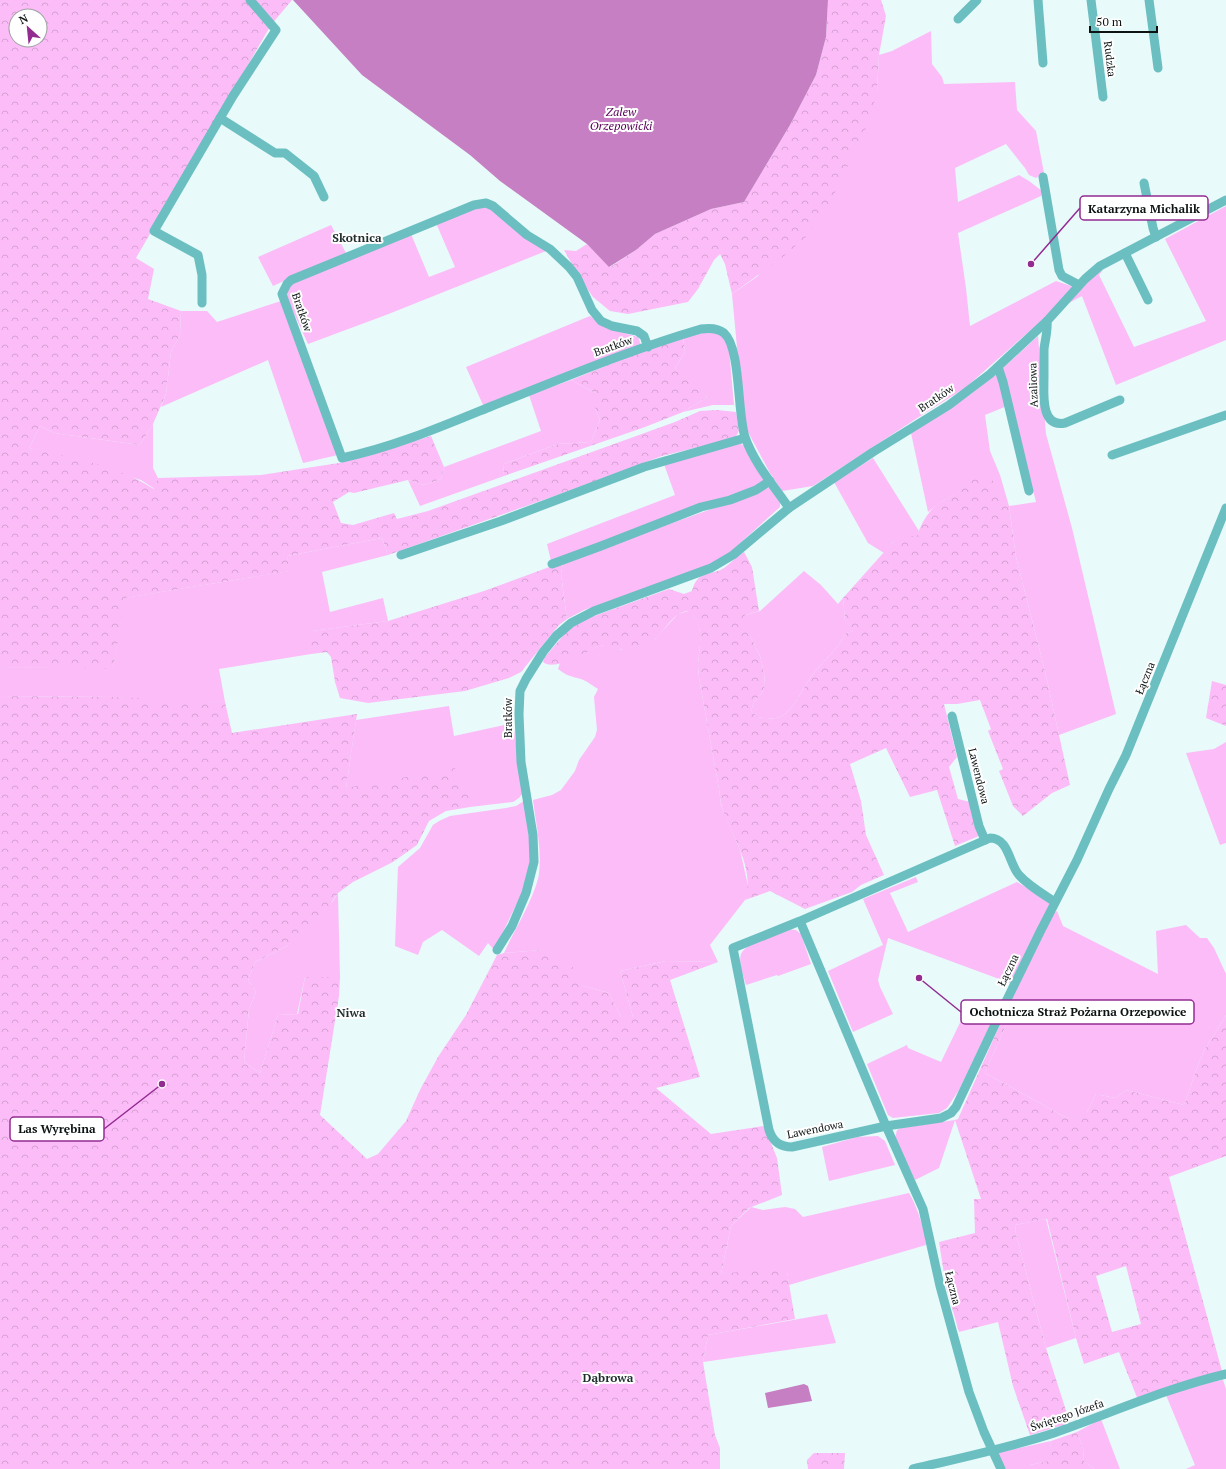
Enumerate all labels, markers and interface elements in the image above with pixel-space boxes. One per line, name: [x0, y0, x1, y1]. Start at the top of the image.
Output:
north arrow: [8, 8, 48, 48]
scale bar: [1090, 8, 1157, 34]
text: N: [17, 11, 31, 27]
text: 50 m: [1096, 14, 1123, 29]
street label: Rudzka: [1101, 40, 1119, 78]
water label: Zalew Orzepowicki: [590, 104, 653, 133]
callout: Katarzyna Michalik: [1080, 196, 1208, 220]
text: Katarzyna Michalik: [1088, 201, 1200, 216]
district label: Skotnica: [332, 230, 382, 245]
street label: Bratków: [289, 291, 315, 334]
street label: Bratków: [592, 332, 635, 359]
street label: Azaliowa: [1025, 362, 1041, 408]
street label: Bratków: [915, 380, 957, 415]
street label: Łączna: [1132, 659, 1158, 696]
street label: Bratków: [501, 697, 515, 738]
street label: Lawendowa: [965, 747, 993, 806]
street label: Łączna: [994, 951, 1022, 988]
callout: Ochotnicza Straż Pożarna Orzepowice: [961, 1000, 1194, 1024]
text: Ochotnicza Straż Pożarna Orzepowice: [970, 1004, 1187, 1019]
district label: Niwa: [336, 1005, 366, 1020]
callout: Las Wyrębina: [10, 1117, 104, 1141]
street label: Lawendowa: [786, 1117, 845, 1141]
text: Las Wyrębina: [18, 1121, 96, 1136]
street label: Łączna: [942, 1270, 964, 1307]
district label: Dąbrowa: [583, 1370, 634, 1385]
street label: Świętego Józefa: [1028, 1396, 1106, 1434]

